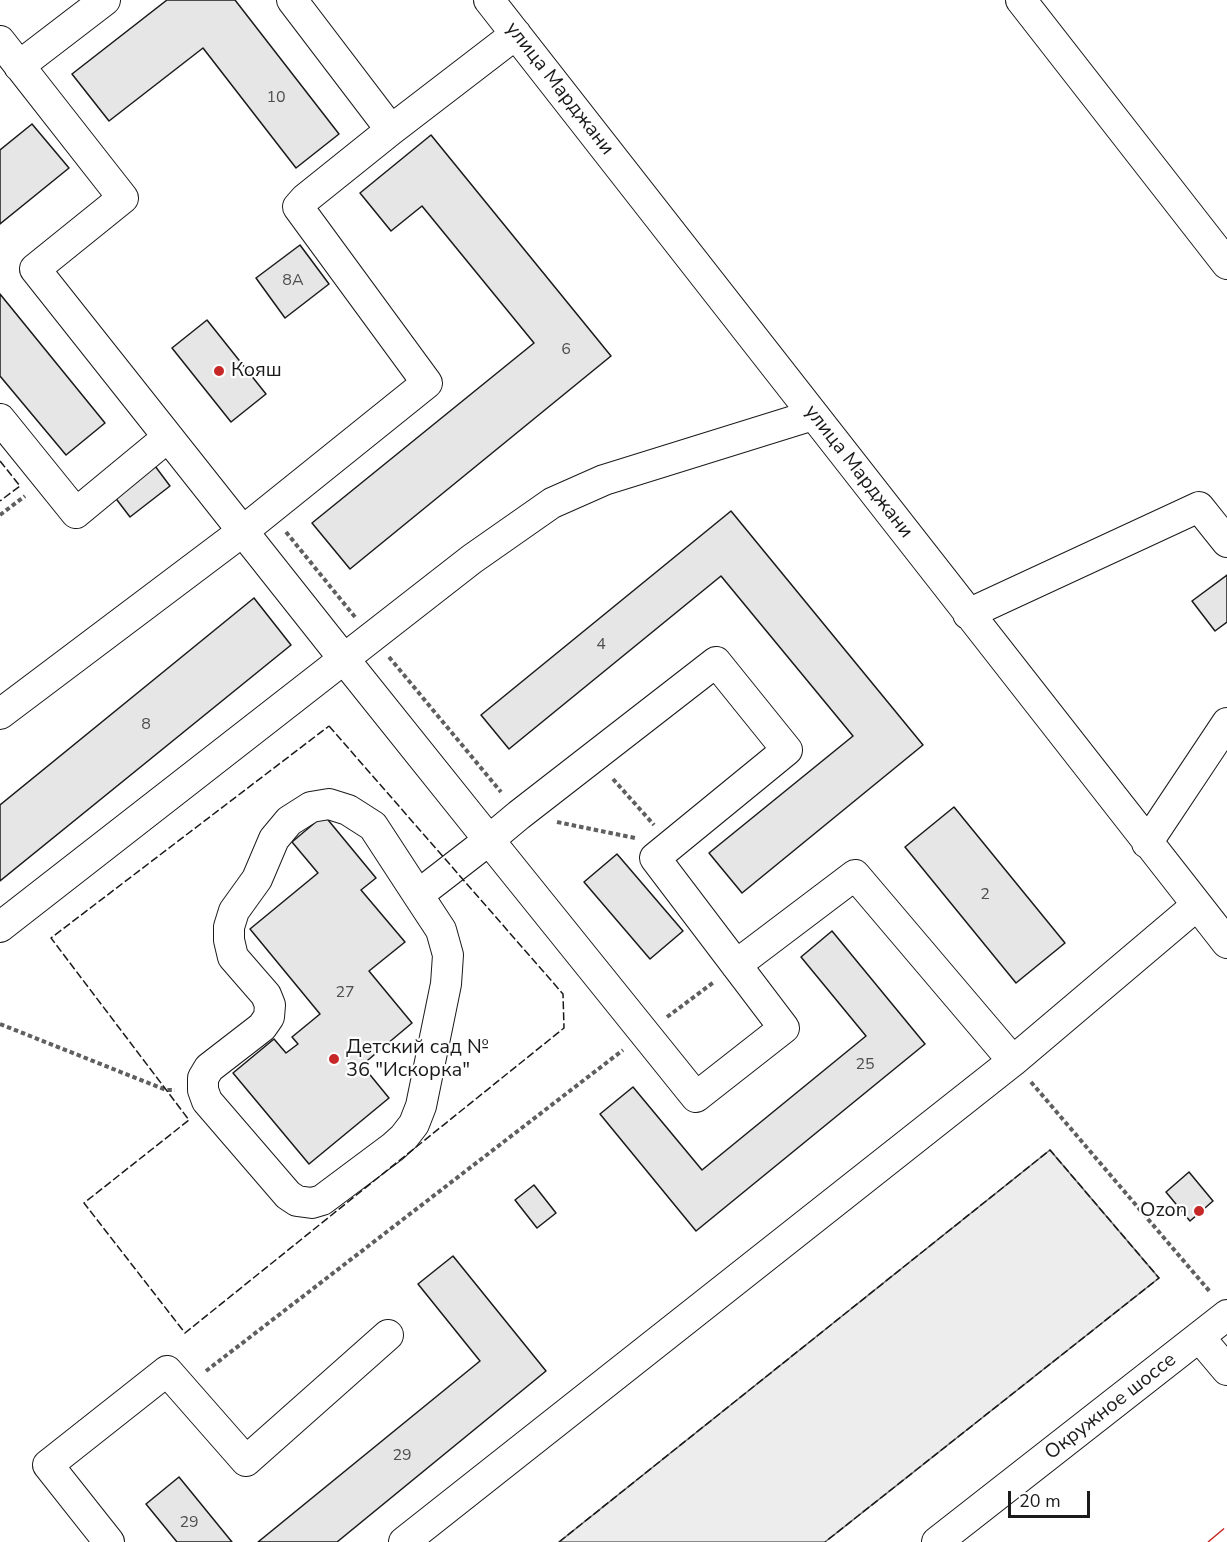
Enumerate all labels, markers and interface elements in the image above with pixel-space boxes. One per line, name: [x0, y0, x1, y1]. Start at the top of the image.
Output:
street label: улица Марджани: [500, 18, 618, 160]
house number: 10: [266, 88, 286, 108]
house number: 8А: [282, 271, 304, 291]
house number: 6: [561, 340, 571, 360]
place label: Кояш: [231, 359, 282, 383]
marker: Кояш: [212, 364, 226, 378]
street label: улица Марджани: [799, 401, 917, 543]
house number: 4: [596, 635, 606, 655]
house number: 8: [141, 715, 151, 735]
house number: 2: [980, 885, 990, 905]
house number: 27: [335, 983, 355, 1003]
place label: Детский сад № 36 "Искорка": [346, 1036, 489, 1083]
marker: Детский сад № 36 "Искорка": [327, 1052, 341, 1066]
house number: 25: [855, 1055, 875, 1075]
place label: Ozon: [1140, 1199, 1187, 1223]
marker: Ozon: [1192, 1204, 1206, 1218]
street label: Окружное шоссе: [1041, 1348, 1181, 1466]
house number: 29: [392, 1446, 412, 1466]
scale bar: [1011, 1479, 1094, 1517]
text: 20 m: [1019, 1489, 1061, 1513]
house number: 29: [179, 1513, 199, 1533]

